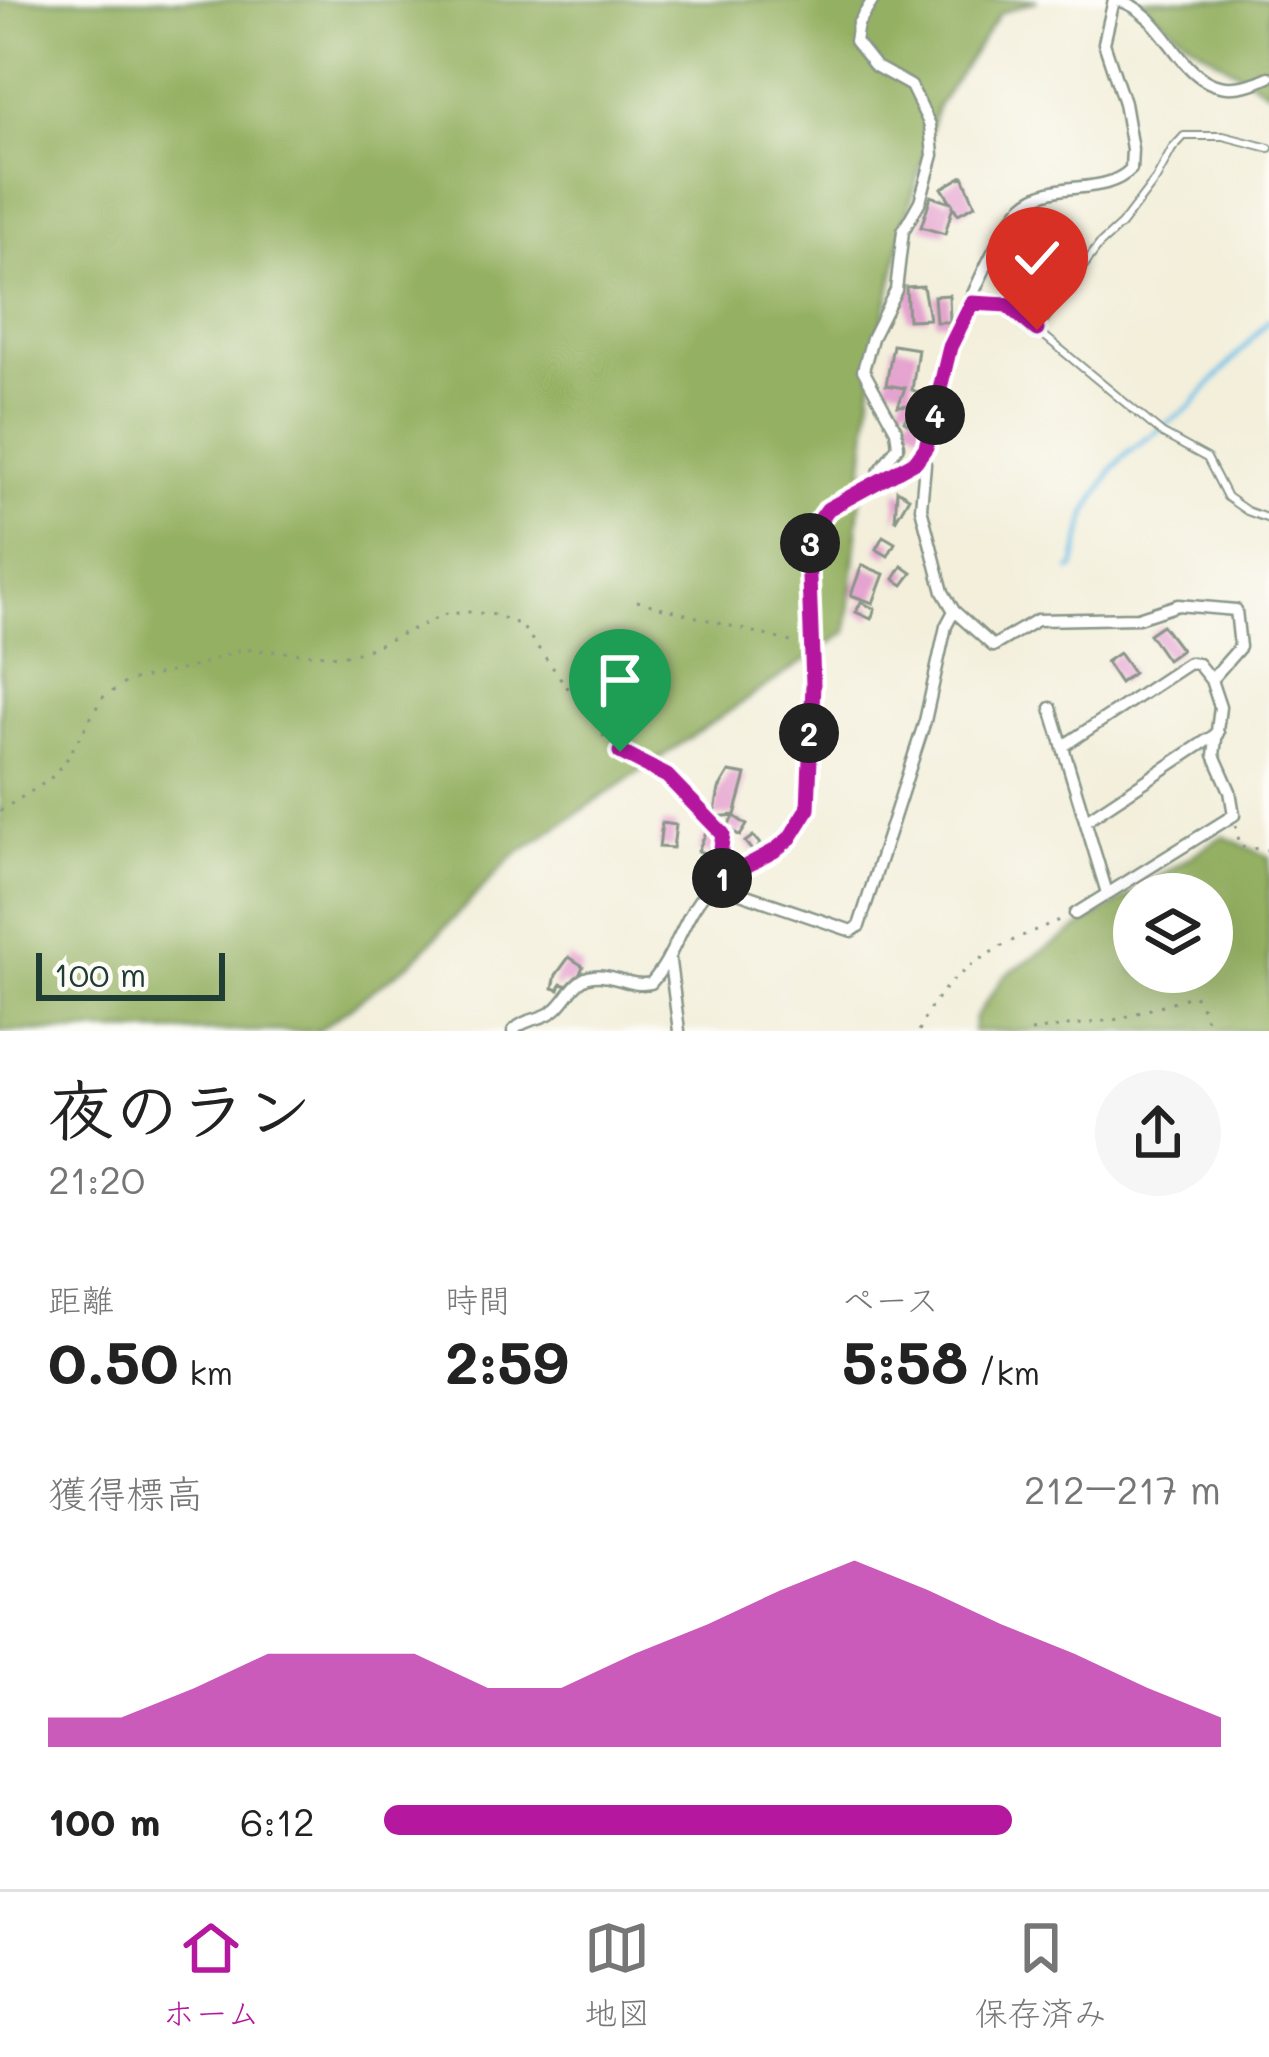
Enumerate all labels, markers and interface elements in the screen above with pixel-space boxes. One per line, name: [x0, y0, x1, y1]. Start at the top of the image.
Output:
pin: [986, 207, 1088, 330]
icon: check: [1004, 225, 1070, 291]
pin: 4: [905, 385, 965, 445]
text: 4: [925, 393, 945, 436]
pin: 3: [780, 513, 840, 573]
text: 3: [800, 521, 820, 564]
pin: [569, 629, 671, 752]
icon: arrive: [587, 647, 653, 713]
pin: 2: [779, 703, 839, 763]
text: 2: [800, 711, 818, 754]
pin: 1: [692, 848, 752, 908]
text: 1: [715, 856, 729, 899]
map controls: [1113, 873, 1233, 993]
button: layers: [1113, 873, 1233, 993]
scale bar: [36, 947, 225, 1000]
text: 100 m: [54, 952, 146, 995]
text: 夜のラン: [48, 1065, 312, 1151]
button: share: [1095, 1070, 1221, 1196]
text: 21:20: [48, 1153, 145, 1204]
text: 距離: [48, 1277, 114, 1320]
text: 時間: [445, 1277, 511, 1320]
text: ペース: [842, 1277, 939, 1320]
text: 0.50: [48, 1322, 179, 1400]
text: 2:59: [445, 1322, 569, 1400]
text: 5:58: [842, 1322, 968, 1400]
text: km: [179, 1350, 233, 1393]
text: /km: [968, 1350, 1040, 1393]
text: 212–217 m: [1024, 1463, 1221, 1514]
text: 獲得標高: [48, 1467, 204, 1518]
text: 100 m: [48, 1795, 160, 1846]
text: 6:12: [240, 1795, 315, 1846]
tab: ホーム: [162, 1915, 260, 2035]
tab: 地図: [584, 1915, 650, 2035]
tab: 保存済み: [975, 1915, 1107, 2035]

